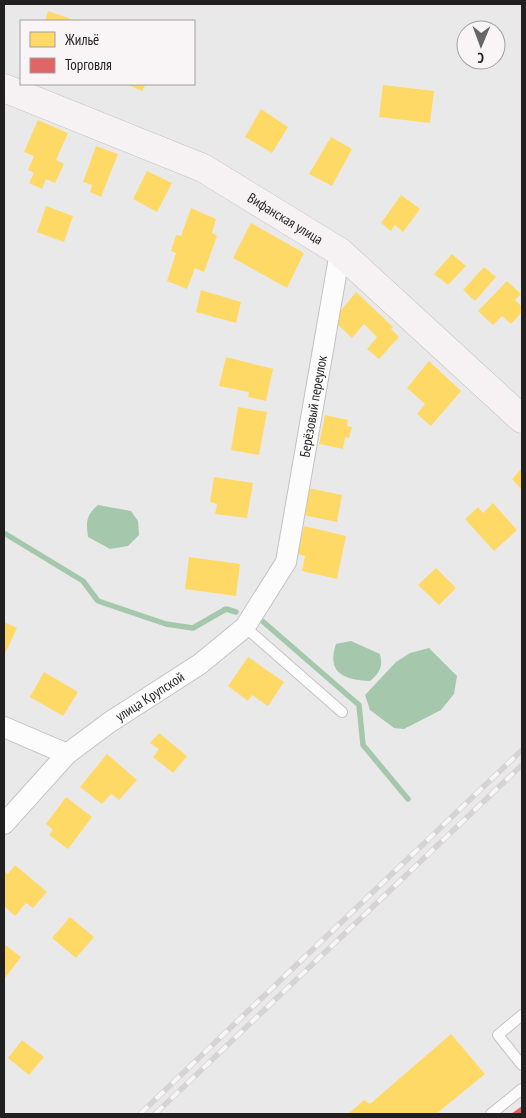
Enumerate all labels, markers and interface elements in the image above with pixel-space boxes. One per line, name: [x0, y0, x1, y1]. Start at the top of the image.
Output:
legend: [20, 20, 195, 85]
north arrow: [456, 20, 506, 70]
text: Жильё: [64, 30, 99, 49]
text: С: [477, 49, 484, 67]
text: Торговля: [65, 55, 112, 74]
street label: Вифанская улица: [244, 188, 326, 248]
street label: Берёзовый переулок: [295, 353, 331, 459]
street label: улица Крупской: [112, 668, 188, 725]

